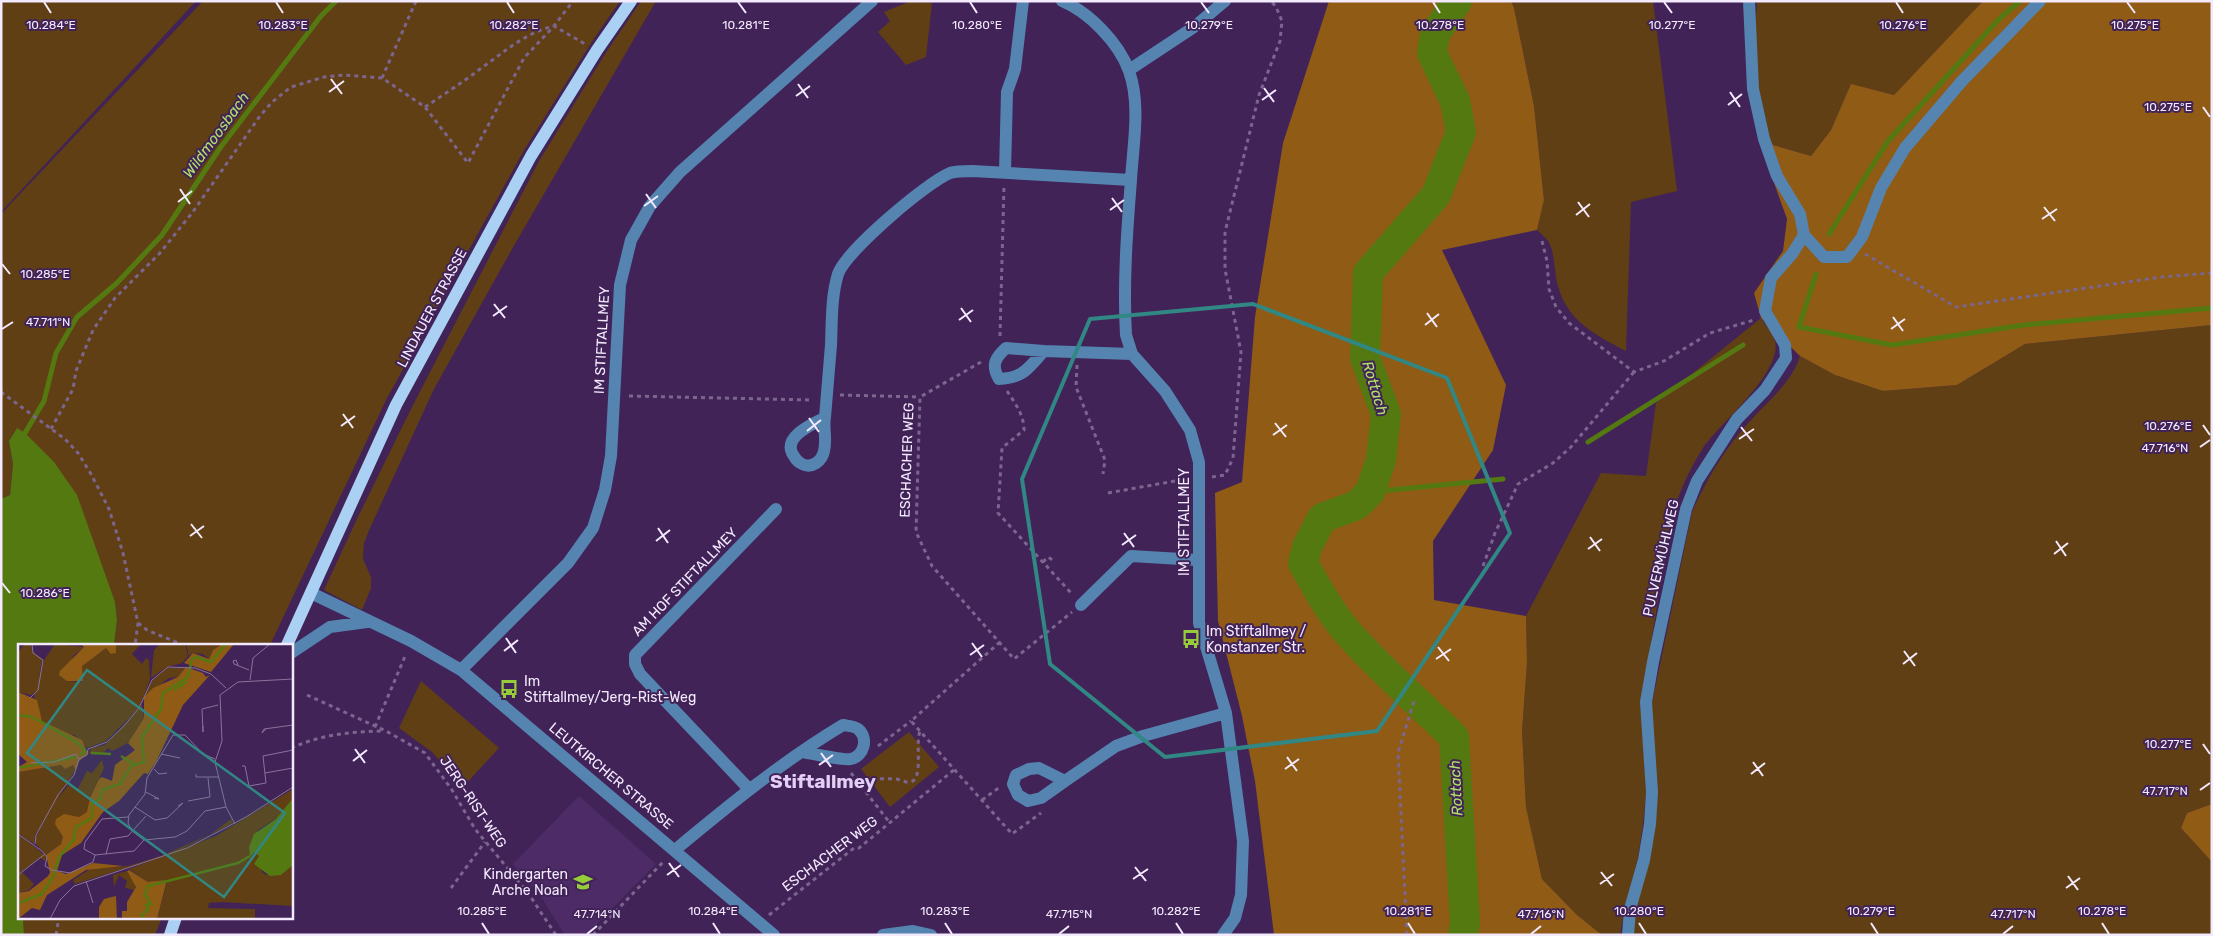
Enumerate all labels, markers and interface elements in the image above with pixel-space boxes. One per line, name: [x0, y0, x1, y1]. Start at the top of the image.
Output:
text: 10.284°E: [26, 18, 76, 32]
text: 10.283°E: [258, 18, 308, 32]
text: 10.282°E: [489, 18, 539, 32]
text: 10.281°E: [722, 18, 770, 32]
text: 10.280°E: [952, 18, 1002, 32]
text: 10.279°E: [1185, 18, 1233, 32]
text: 10.278°E: [1416, 18, 1464, 32]
text: 10.277°E: [1649, 18, 1695, 32]
text: 10.276°E: [1879, 18, 1927, 32]
text: 10.275°E: [2111, 18, 2159, 32]
water label: Wildmoosbach: [179, 89, 253, 181]
text: 10.275°E: [2144, 100, 2192, 114]
street label: LINDAUER STRASSE: [394, 246, 470, 370]
text: 10.285°E: [20, 267, 70, 281]
street label: IM STIFTALLMEY: [591, 286, 613, 394]
text: 47.711°N: [26, 315, 70, 329]
water label: Rottach: [1358, 359, 1392, 417]
street label: ESCHACHER WEG: [896, 402, 918, 518]
text: 10.276°E: [2144, 419, 2192, 433]
text: 47.716°N: [2142, 441, 2188, 455]
street label: IM STIFTALLMEY: [1176, 468, 1193, 576]
street label: PULVERMÜHLWEG: [1639, 498, 1683, 618]
street label: AM HOF STIFTALLMEY: [629, 524, 741, 640]
text: 10.286°E: [20, 586, 70, 600]
place label: Im Stiftallmey / Konstanzer Str.: [1206, 623, 1306, 656]
bus stop icon: Im Stiftallmey / Konstanzer Str.: [1180, 628, 1202, 650]
inset map: [18, 644, 292, 918]
place label: Im Stiftallmey/Jerg-Rist-Weg: [524, 673, 696, 706]
bus stop icon: Im Stiftallmey/Jerg-Rist-Weg: [498, 678, 520, 700]
street label: LEUTKIRCHER STRASSE: [545, 719, 677, 833]
text: 10.277°E: [2145, 737, 2191, 751]
street label: JERG-RIST-WEG: [436, 753, 510, 851]
water label: Rottach: [1446, 760, 1466, 816]
district label: Stiftallmey: [770, 770, 877, 793]
text: 47.717°N: [2142, 784, 2188, 798]
street label: ESCHACHER WEG: [779, 813, 881, 895]
place label: Kindergarten Arche Noah: [483, 866, 568, 899]
school or university icon: Kindergarten Arche Noah: [572, 871, 594, 893]
text: 10.285°E: [457, 904, 507, 918]
text: 10.284°E: [688, 904, 738, 918]
text: 10.283°E: [920, 904, 970, 918]
text: 10.282°E: [1151, 904, 1201, 918]
text: 10.281°E: [1384, 904, 1432, 918]
text: 10.280°E: [1614, 904, 1664, 918]
text: 10.279°E: [1847, 904, 1895, 918]
text: 10.278°E: [2078, 904, 2126, 918]
text: 47.714°N: [573, 907, 621, 921]
text: 47.715°N: [1046, 907, 1092, 921]
text: 47.716°N: [1518, 907, 1564, 921]
text: 47.717°N: [1990, 907, 2036, 921]

